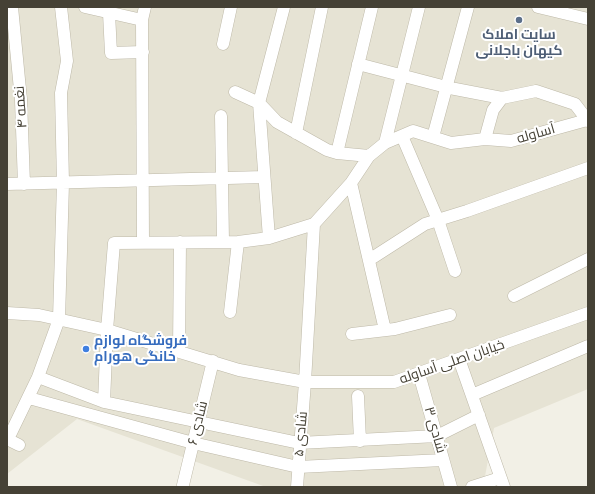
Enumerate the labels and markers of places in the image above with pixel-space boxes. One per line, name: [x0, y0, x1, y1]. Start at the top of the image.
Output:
marker: سایت املاک کیهان باجلانی: [514, 15, 524, 25]
place label: سایت املاک کیهان باجلانی: [476, 27, 562, 60]
place label: فروشگاه لوازم خانگی هورام: [94, 333, 187, 366]
marker: فروشگاه لوازم خانگی هورام: [81, 344, 91, 354]

